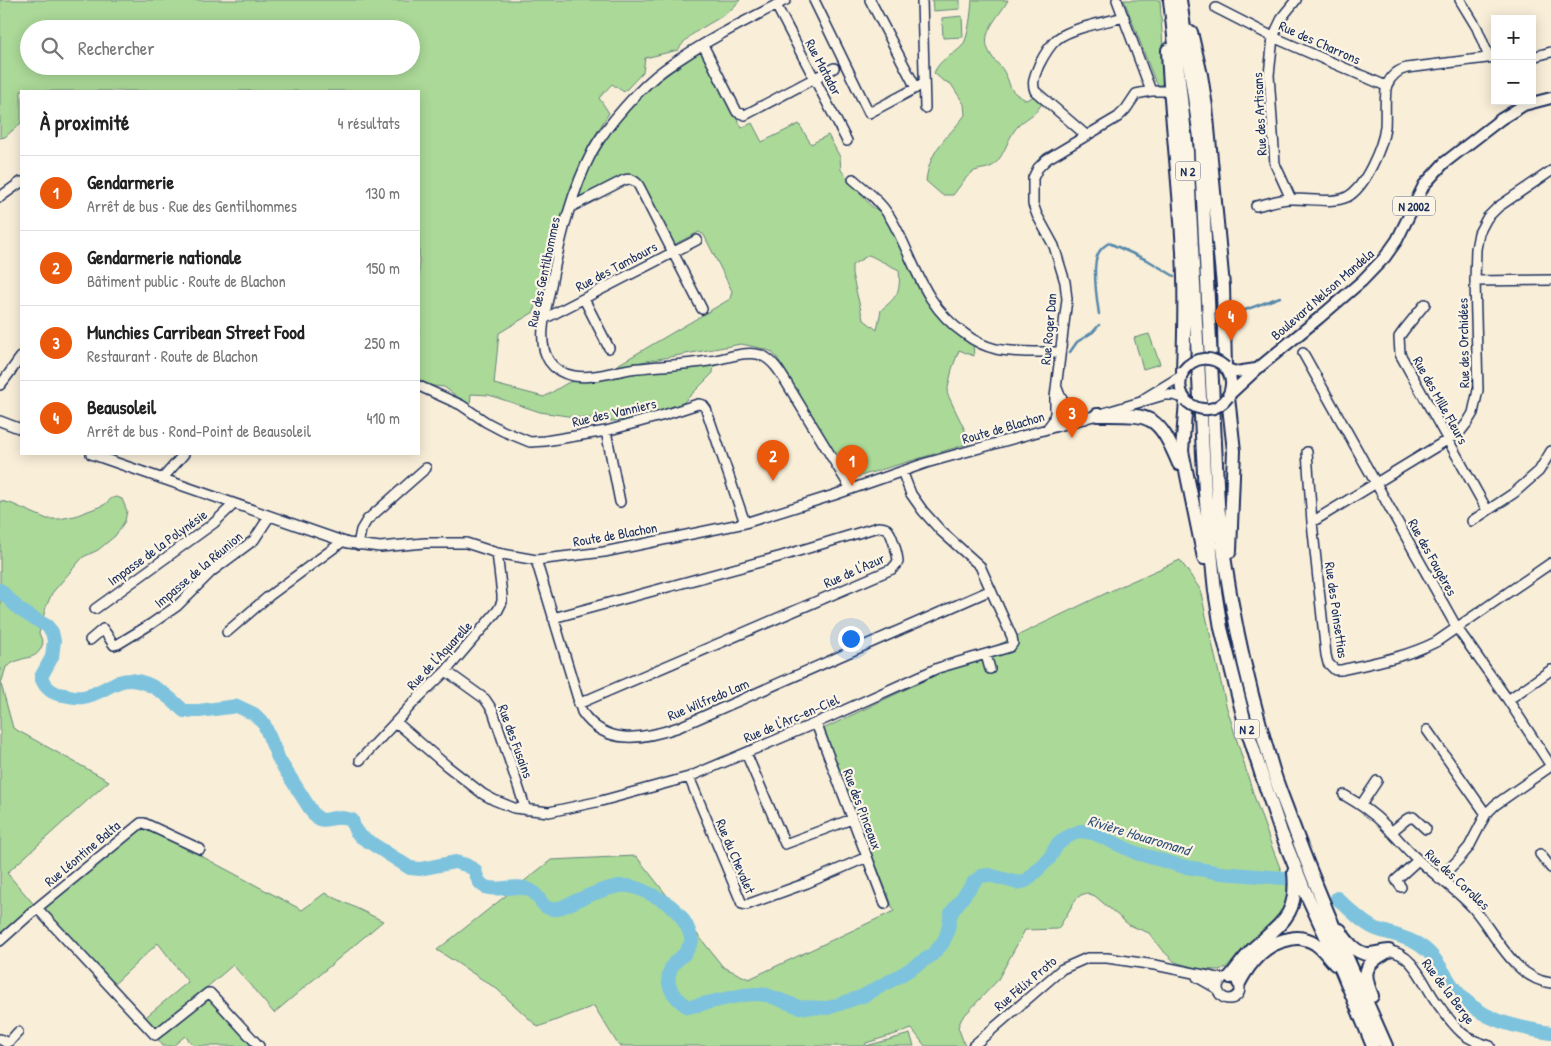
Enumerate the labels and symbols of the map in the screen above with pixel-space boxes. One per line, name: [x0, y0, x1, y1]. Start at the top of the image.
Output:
street label: Rue des Charrons: [1276, 16, 1364, 68]
street label: Rue Matador: [801, 35, 847, 99]
street label: Rue des Artisans: [1247, 72, 1271, 156]
road number: N 2: [1176, 162, 1200, 180]
road number: N 2002: [1393, 197, 1435, 216]
street label: Rue des Gentilhommes: [522, 215, 564, 329]
street label: Rue des Tambours: [572, 237, 660, 295]
street label: Boulevard Nelson Mandela: [1267, 244, 1378, 344]
street label: Rue Roger Dan: [1035, 292, 1062, 366]
street label: Rue des Orchidées: [1453, 298, 1473, 388]
pin: 4: [1215, 300, 1247, 341]
street label: Rue des Mille Fleurs: [1409, 353, 1473, 447]
street label: Rue des Vanniers: [570, 393, 658, 431]
pin: 3: [1056, 397, 1088, 438]
street label: Route de Blachon: [959, 406, 1047, 448]
pin: 2: [757, 440, 789, 481]
pin: 1: [836, 445, 868, 486]
street label: Impasse de la Polynésie: [103, 504, 211, 590]
street label: Rue des Fougères: [1403, 515, 1462, 599]
street label: Route de Blachon: [571, 517, 659, 551]
street label: Impasse de la Réunion: [150, 527, 247, 612]
street label: Rue de l'Azur: [821, 548, 888, 592]
street label: Rue des Poinsettias: [1321, 561, 1353, 659]
street label: Rue de l'Aquarelle: [402, 616, 477, 694]
your location: [838, 626, 864, 652]
street label: Rue Wilfredo Lam: [664, 673, 752, 725]
street label: Rue de l'Arc-en-Ciel: [740, 689, 842, 747]
street label: Rue des Fusains: [494, 702, 538, 780]
road number: N 2: [1234, 720, 1260, 739]
street label: Rue des Pinceaux: [839, 766, 887, 852]
water label: Rivière Houaromand: [1085, 809, 1195, 861]
street label: Rue Léontine Balta: [40, 815, 124, 890]
street label: Rue du Chevalet: [712, 816, 760, 896]
street label: Rue des Corolles: [1422, 844, 1494, 914]
street label: Rue Félix Proto: [990, 951, 1061, 1015]
street label: Rue de la Berge: [1417, 954, 1480, 1029]

